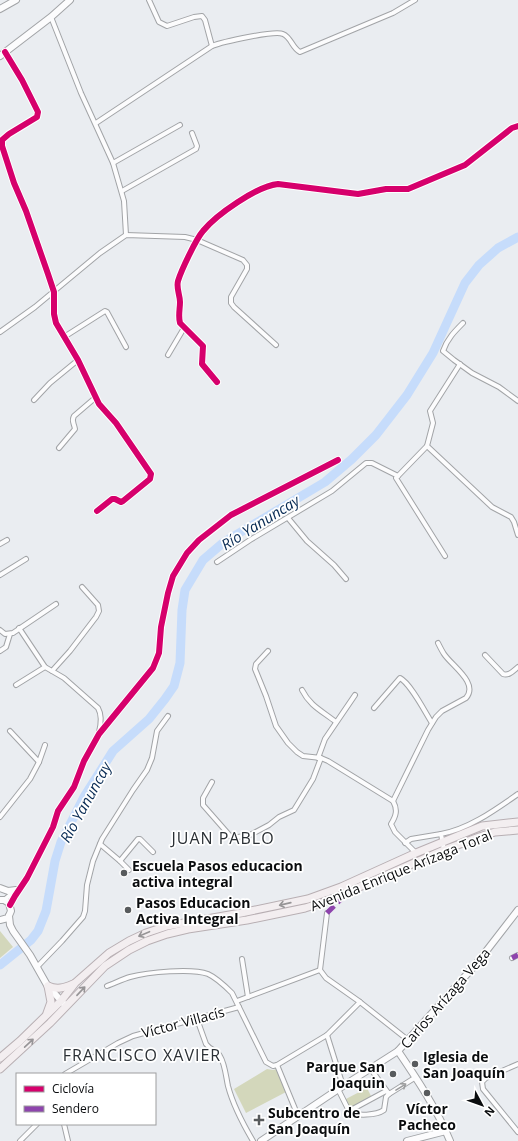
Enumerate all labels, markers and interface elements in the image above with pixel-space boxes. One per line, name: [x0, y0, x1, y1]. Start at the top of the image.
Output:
water label: Río Yanuncay: [217, 489, 304, 554]
water label: Río Yanuncay: [55, 757, 116, 846]
street label: Avenida Enrique Arízaga Toral: [307, 825, 495, 915]
district label: JUAN PABLO: [169, 827, 275, 849]
place label: Escuela Pasos educacion activa integral: [132, 856, 303, 891]
marker: Escuela Pasos educacion activa integral: [119, 868, 129, 878]
place label: Pasos Educacion Activa Integral: [136, 893, 250, 928]
one-way arrow: [279, 901, 292, 909]
marker: Pasos Educacion Activa Integral: [123, 905, 133, 915]
one-way arrow: [139, 931, 151, 939]
street label: Carlos Arízaga Vega: [396, 944, 494, 1052]
one-way arrow: [76, 986, 86, 996]
street label: Víctor Villacís: [139, 1002, 227, 1042]
one-way arrow: [24, 1038, 34, 1048]
district label: FRANCISCO XAVIER: [63, 1044, 221, 1066]
place label: Iglesia de San Joaquín: [423, 1047, 505, 1082]
place label: Parque San Joaquin: [306, 1057, 385, 1092]
marker: Iglesia de San Joaquín: [410, 1059, 420, 1069]
marker: Parque San Joaquin: [388, 1069, 398, 1079]
legend: [16, 1073, 156, 1125]
text: Ciclovía: [52, 1080, 94, 1097]
one-way arrow: [395, 1083, 406, 1091]
north arrow: [462, 1085, 502, 1125]
marker: Víctor Pacheco: [422, 1088, 432, 1098]
place label: Víctor Pacheco: [398, 1099, 456, 1134]
text: Sendero: [52, 1100, 99, 1117]
place label: Subcentro de San Joaquín: [268, 1103, 360, 1138]
text: N: [481, 1104, 499, 1120]
marker: Subcentro de San Joaquín: [253, 1114, 265, 1126]

